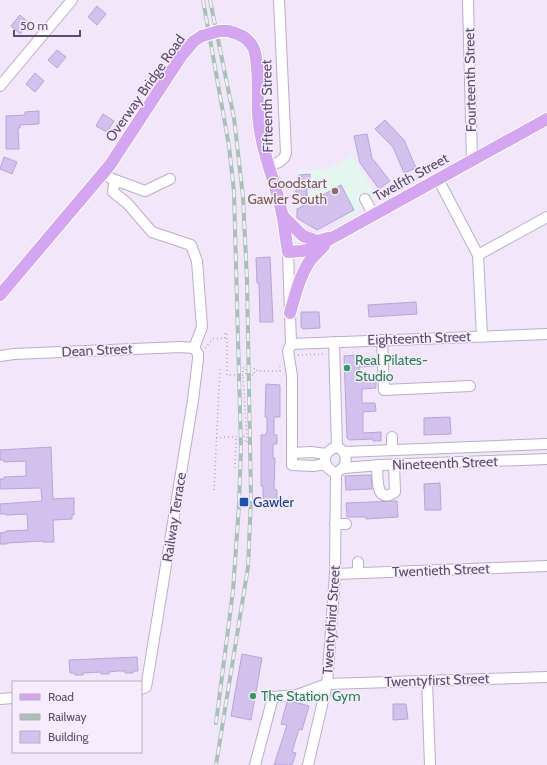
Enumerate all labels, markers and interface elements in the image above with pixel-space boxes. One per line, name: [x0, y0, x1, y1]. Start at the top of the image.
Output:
scale bar: [14, 12, 80, 38]
text: 50 m: [20, 18, 48, 33]
street label: Fourteenth Street: [460, 27, 480, 132]
street label: Overway Bridge Road: [101, 31, 189, 145]
street label: Fifteenth Street: [257, 59, 277, 153]
street label: Twelfth Street: [370, 149, 452, 205]
place label: Goodstart Gawler South: [247, 174, 327, 208]
marker: Goodstart Gawler South: [330, 186, 340, 196]
street label: Eighteenth Street: [367, 327, 471, 349]
street label: Dean Street: [61, 339, 133, 361]
place label: Real Pilates- Studio: [355, 351, 428, 385]
marker: Real Pilates- Studio: [342, 363, 352, 373]
street label: Nineteenth Street: [392, 452, 498, 474]
street label: Railway Terrace: [158, 471, 190, 563]
place label: Gawler: [253, 493, 294, 511]
marker: Gawler: [238, 496, 250, 508]
street label: Twentieth Street: [392, 559, 490, 581]
street label: Twentythird Street: [318, 564, 344, 675]
street label: Twentyfirst Street: [384, 669, 490, 691]
legend: [12, 681, 142, 753]
place label: The Station Gym: [261, 687, 360, 705]
text: Road: [48, 689, 74, 704]
marker: The Station Gym: [248, 691, 258, 701]
text: Railway: [48, 709, 86, 724]
text: Building: [48, 729, 90, 744]

